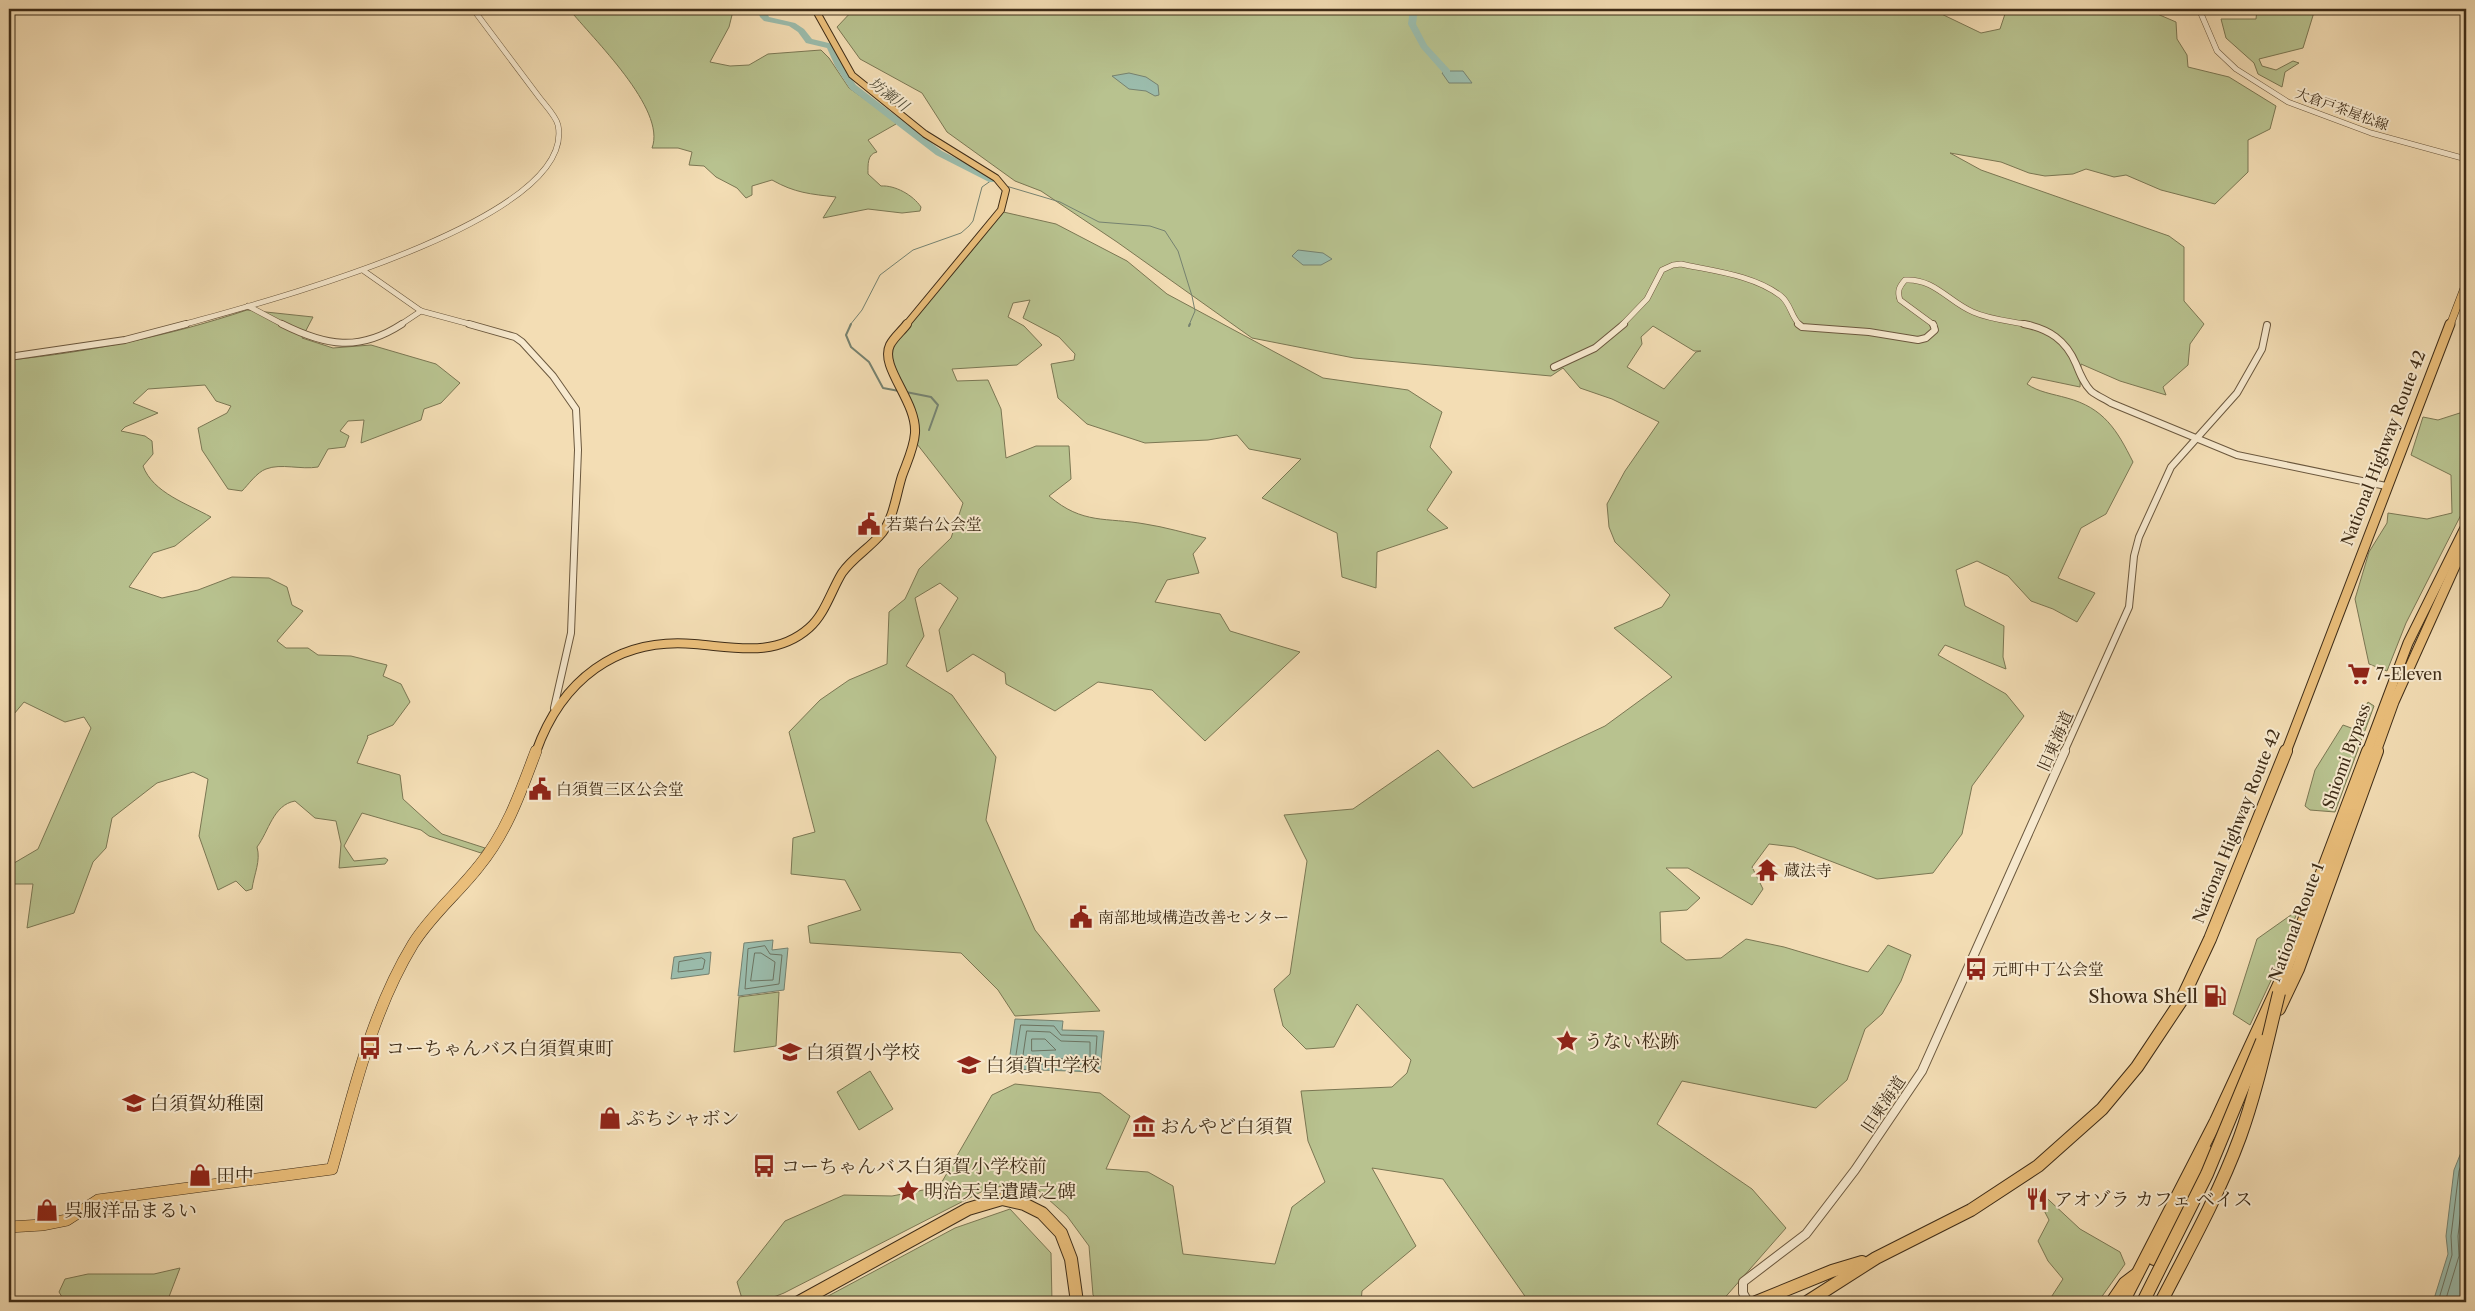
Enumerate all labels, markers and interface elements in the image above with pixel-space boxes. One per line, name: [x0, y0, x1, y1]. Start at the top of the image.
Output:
water label: 坊瀬川: [865, 73, 914, 116]
street label: 大倉戸茶屋松線: [2293, 84, 2391, 134]
street label: National Highway Route 42: [2336, 347, 2430, 549]
public building icon: 若葉台公会堂: [856, 511, 882, 537]
place label: 若葉台公会堂: [886, 514, 982, 534]
supermarket icon: 7-Eleven: [2346, 661, 2372, 687]
place label: 7-Eleven: [2376, 664, 2442, 684]
street label: Shiomi Bypass: [2318, 701, 2374, 811]
street label: 旧東海道: [2033, 708, 2077, 774]
street label: National Highway Route 42: [2188, 726, 2284, 926]
public building icon: 白須賀三区公会堂: [527, 776, 553, 802]
place label: 白須賀三区公会堂: [556, 779, 684, 799]
temple icon: 蔵法寺: [1754, 857, 1780, 883]
street label: National Route 1: [2264, 859, 2328, 984]
place label: 蔵法寺: [1784, 860, 1832, 880]
public building icon: 南部地域構造改善センター: [1068, 904, 1094, 930]
place label: 南部地域構造改善センター: [1098, 907, 1289, 927]
bus stop icon: 元町中丁公会堂: [1963, 956, 1989, 982]
place label: 元町中丁公会堂: [1992, 959, 2104, 979]
fuel station icon: Showa Shell: [2202, 983, 2228, 1009]
place label: Showa Shell: [2088, 985, 2198, 1008]
place icon: うない松跡: [1554, 1028, 1580, 1054]
place label: うない松跡: [1584, 1030, 1679, 1053]
bus stop icon: コーちゃんバス白須賀東町: [357, 1035, 383, 1061]
place label: コーちゃんバス白須賀東町: [386, 1037, 614, 1060]
school or university icon: 白須賀小学校: [777, 1039, 803, 1065]
place label: 白須賀小学校: [806, 1041, 920, 1064]
school or university icon: 白須賀中学校: [956, 1052, 982, 1078]
place label: 白須賀中学校: [986, 1054, 1100, 1077]
street label: 旧東海道: [1857, 1072, 1909, 1136]
school or university icon: 白須賀幼稚園: [121, 1090, 147, 1116]
place label: 白須賀幼稚園: [150, 1092, 264, 1115]
shop icon: ぷちシャボン: [597, 1105, 623, 1131]
place label: ぷちシャボン: [626, 1107, 740, 1130]
museum icon: おんやど白須賀: [1131, 1113, 1157, 1139]
place label: おんやど白須賀: [1160, 1115, 1293, 1138]
bus stop icon: コーちゃんバス白須賀小学校前: [751, 1153, 777, 1179]
place label: コーちゃんバス白須賀小学校前: [781, 1155, 1047, 1178]
shop icon: 田中: [187, 1162, 213, 1188]
place label: 田中: [216, 1164, 254, 1187]
place icon: 明治天皇遺蹟之碑: [895, 1178, 921, 1204]
place label: 明治天皇遺蹟之碑: [924, 1180, 1076, 1203]
restaurant icon: アオゾラ カフェ ベイス: [2024, 1186, 2050, 1212]
place label: アオゾラ カフェ ベイス: [2054, 1188, 2253, 1211]
shop icon: 呉服洋品まるい: [34, 1197, 60, 1223]
place label: 呉服洋品まるい: [64, 1199, 197, 1222]

